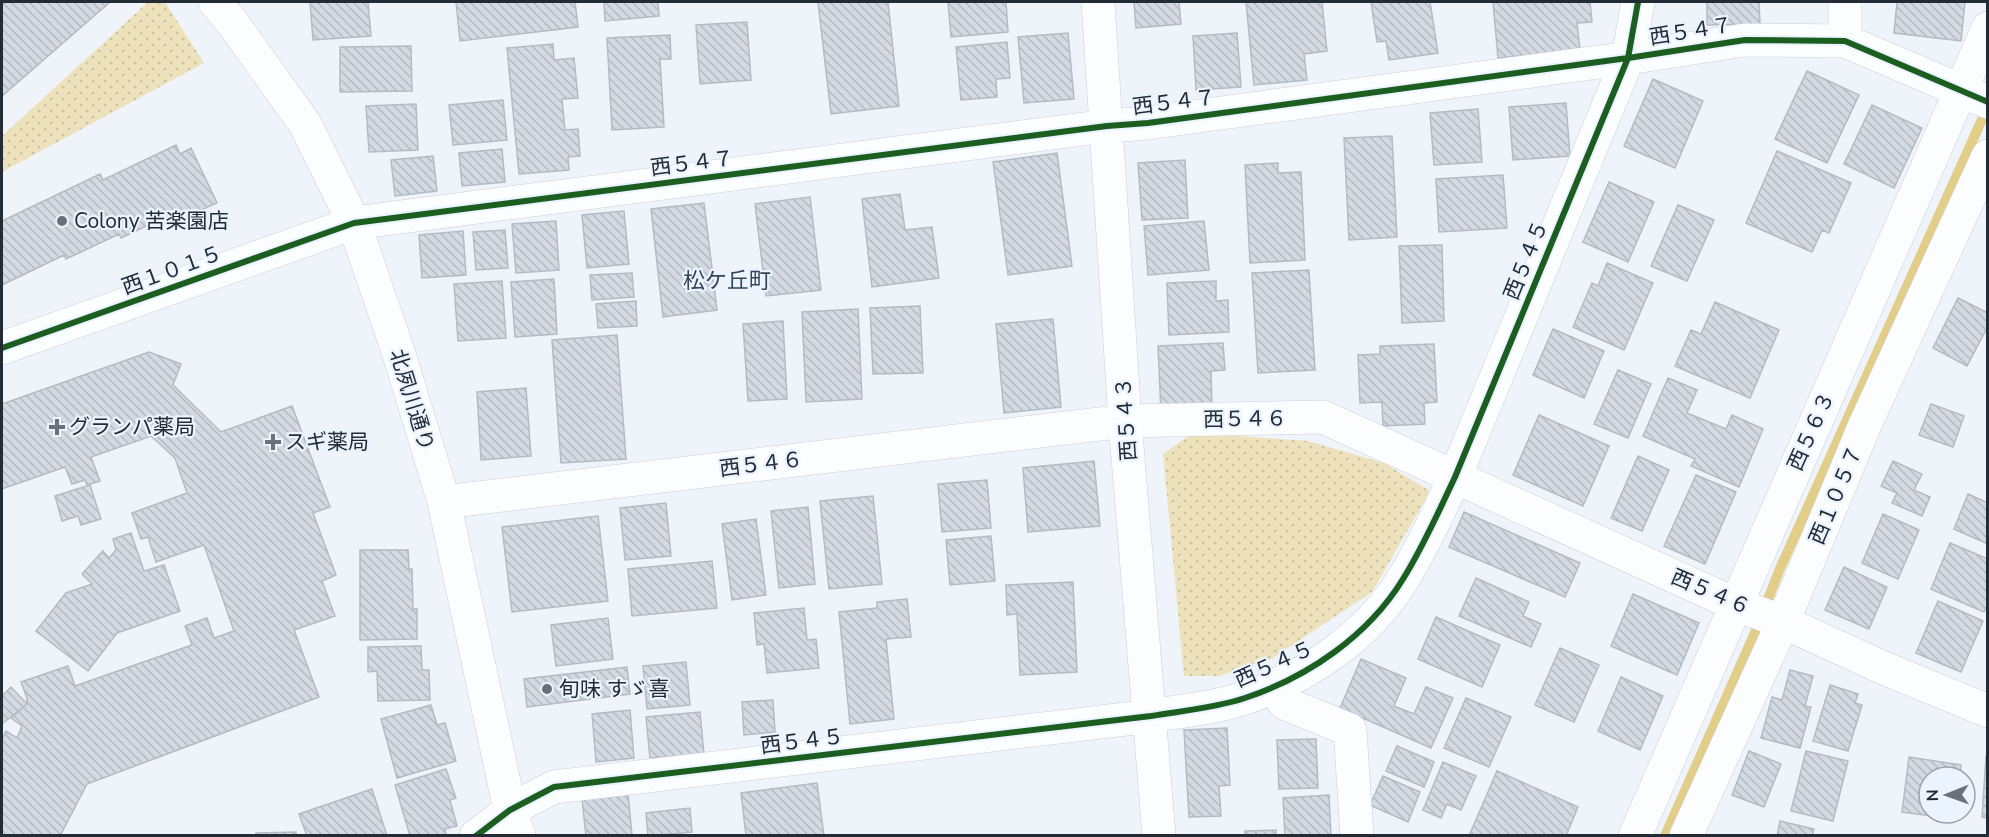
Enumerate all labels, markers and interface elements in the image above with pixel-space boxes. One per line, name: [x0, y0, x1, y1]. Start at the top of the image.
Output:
street label: 西５４７: [1647, 11, 1735, 51]
street label: 西５４７: [1131, 83, 1217, 121]
street label: 西５４７: [649, 144, 735, 182]
place label: Colony 苦楽園店: [74, 207, 229, 235]
marker: Colony 苦楽園店: [55, 214, 69, 228]
street label: 西５４５: [1497, 216, 1555, 304]
street label: 西１０１５: [118, 239, 226, 301]
district label: 松ケ丘町: [683, 266, 771, 296]
street label: 北夙川通り: [383, 346, 441, 454]
street label: 西５４３: [1109, 376, 1143, 462]
street label: 西５６３: [1781, 387, 1841, 475]
street label: 西５４６: [1203, 404, 1287, 434]
place label: グランパ薬局: [69, 413, 195, 441]
marker: グランパ薬局: [50, 420, 64, 434]
place label: スギ薬局: [285, 428, 369, 456]
marker: スギ薬局: [266, 435, 280, 449]
street label: 西１０５７: [1803, 441, 1869, 549]
street label: 西５４６: [718, 445, 804, 483]
street label: 西５４６: [1667, 563, 1755, 621]
street label: 西５４５: [1230, 634, 1318, 694]
place label: 旬味 すゞ喜: [559, 675, 669, 703]
marker: 旬味 すゞ喜: [540, 682, 554, 696]
street label: 西５４５: [759, 722, 845, 760]
north arrow: [1917, 765, 1977, 825]
text: N: [1922, 789, 1944, 801]

